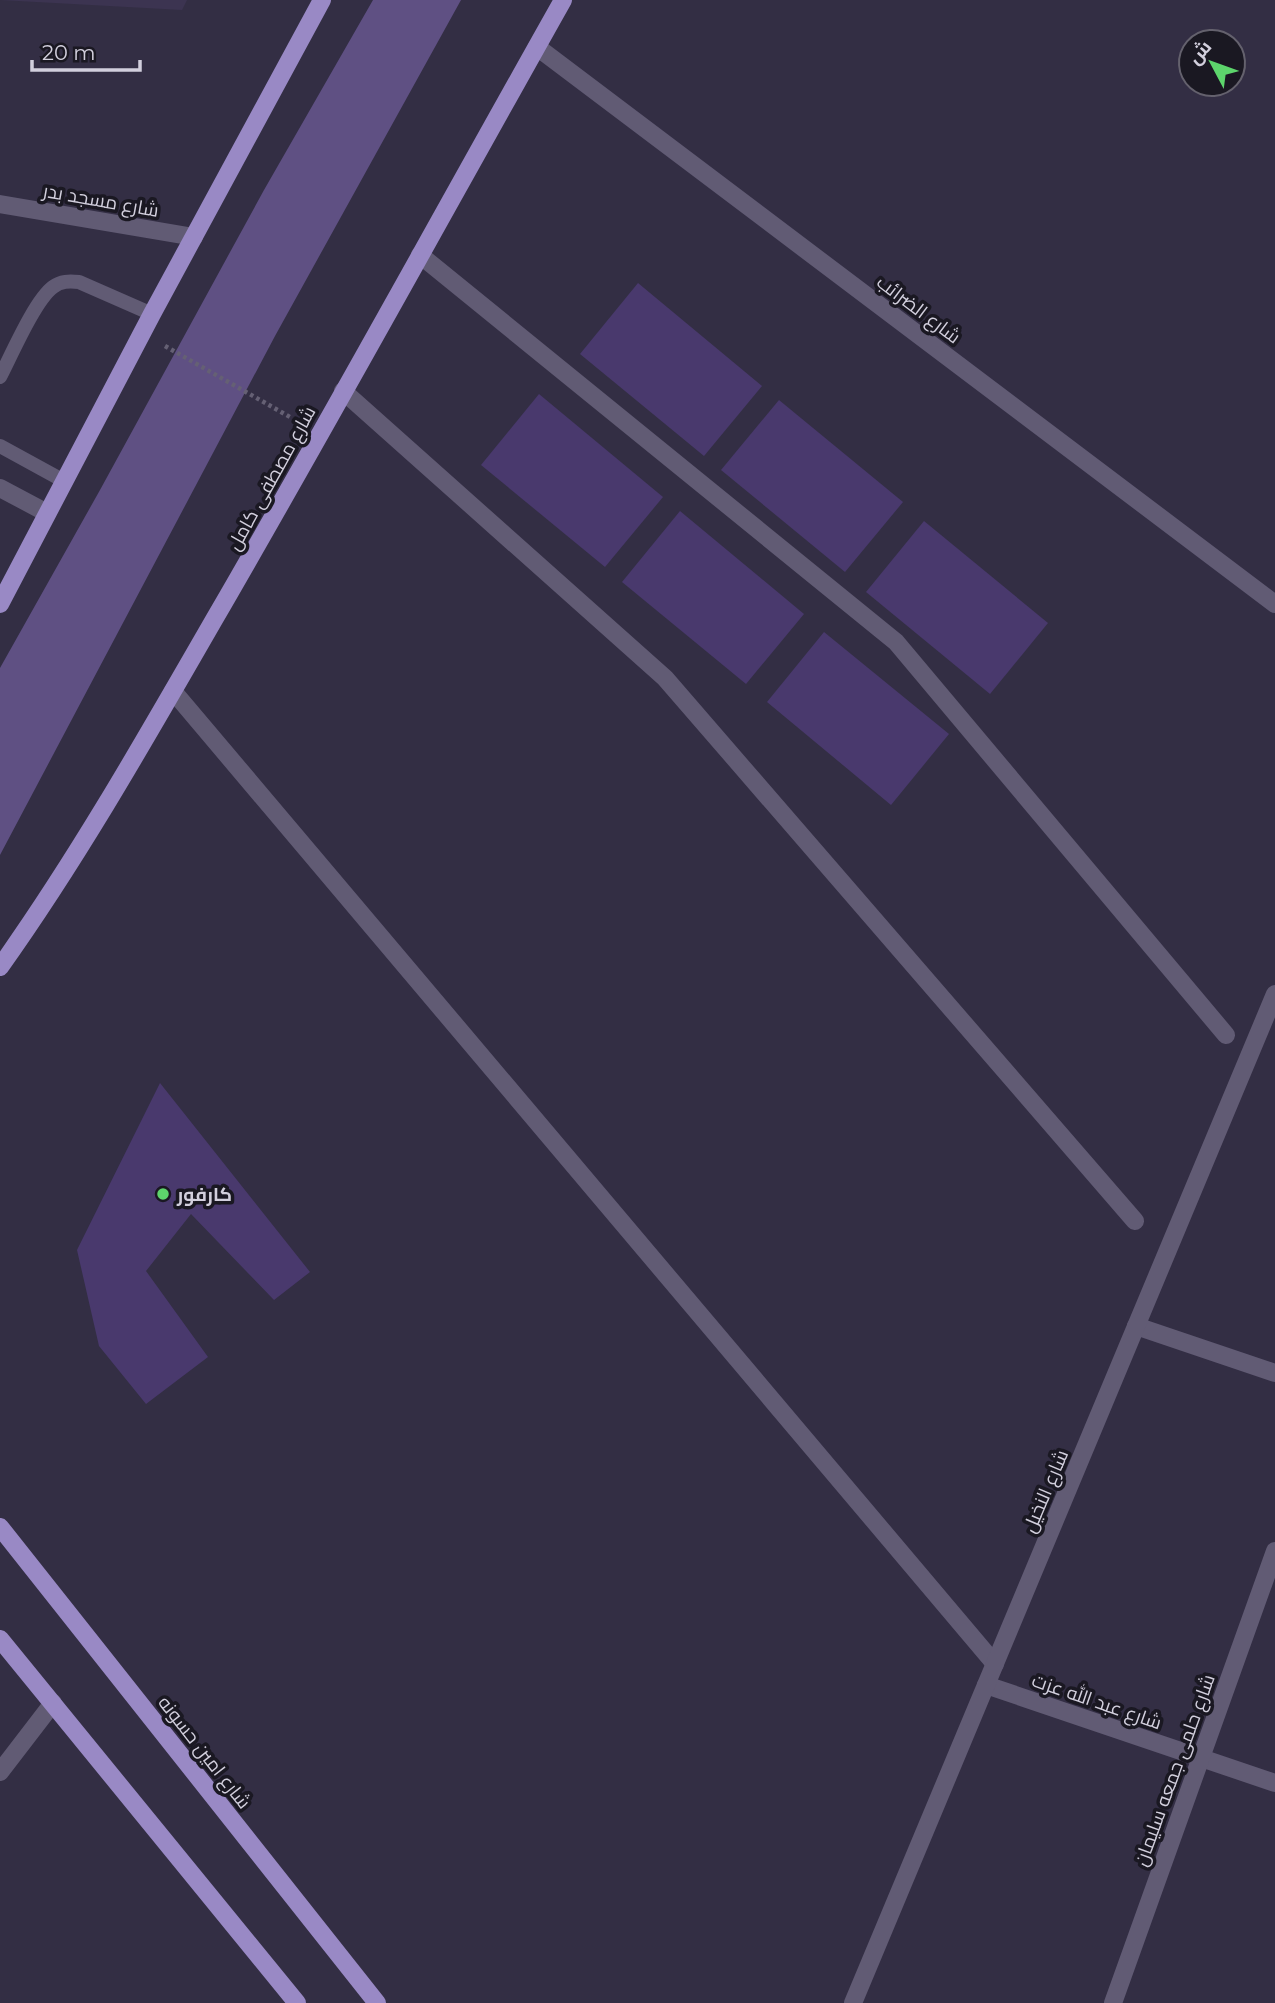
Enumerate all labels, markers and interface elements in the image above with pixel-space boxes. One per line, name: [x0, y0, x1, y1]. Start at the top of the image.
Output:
scale bar: [32, 28, 140, 72]
north arrow: [1177, 28, 1247, 98]
text: ش: [1183, 35, 1216, 69]
text: 20 m: [42, 40, 96, 65]
street label: شارع مسجد بدر: [40, 179, 161, 224]
street label: شارع الضرائب: [871, 270, 965, 350]
street label: شارع مصطفى كامل: [222, 402, 322, 555]
place label: كارفور: [176, 1183, 232, 1206]
marker: كارفور: [155, 1186, 171, 1202]
street label: شارع النخيل: [1018, 1446, 1075, 1537]
street label: شارع عبد الله عزت: [1028, 1668, 1165, 1736]
street label: شارع حلمى جمعه سليمان: [1129, 1671, 1222, 1870]
street label: شارع امين حسونه: [152, 1691, 256, 1815]

